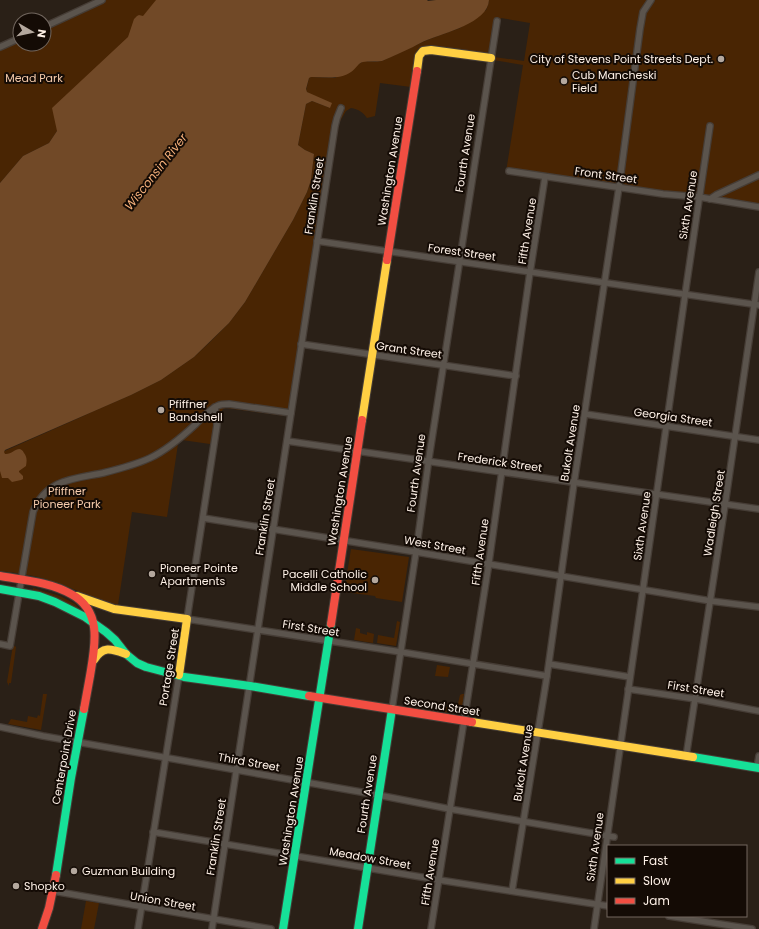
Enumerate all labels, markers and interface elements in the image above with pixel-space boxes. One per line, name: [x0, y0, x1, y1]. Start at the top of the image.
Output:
north arrow: [12, 12, 52, 52]
text: N: [33, 28, 50, 39]
place label: City of Stevens Point Streets Dept.: [530, 51, 713, 67]
marker: City of Stevens Point Streets Dept.: [716, 54, 726, 64]
place label: Cub Mancheski Field: [572, 67, 657, 96]
park label: Mead Park: [5, 70, 63, 86]
marker: Cub Mancheski Field: [559, 76, 569, 86]
street label: Fourth Avenue: [451, 113, 479, 193]
street label: Washington Avenue: [373, 115, 407, 227]
water label: Wisconsin River: [120, 129, 191, 214]
street label: Franklin Street: [300, 157, 328, 235]
street label: Front Street: [574, 163, 638, 187]
street label: Sixth Avenue: [675, 169, 701, 241]
street label: Fifth Avenue: [514, 196, 540, 265]
street label: Forest Street: [427, 239, 497, 265]
street label: Grant Street: [375, 337, 443, 363]
place label: Pfiffner Bandshell: [169, 396, 223, 425]
street label: Bukolt Avenue: [556, 403, 584, 483]
street label: Georgia Street: [633, 404, 713, 430]
marker: Pfiffner Bandshell: [156, 405, 166, 415]
street label: Fourth Avenue: [403, 433, 429, 513]
street label: Washington Avenue: [323, 435, 357, 547]
street label: Frederick Street: [457, 448, 543, 476]
street label: Wadleigh Street: [699, 469, 729, 557]
street label: Franklin Street: [251, 478, 279, 556]
park label: Pfiffner Pioneer Park: [33, 483, 101, 512]
street label: Sixth Avenue: [629, 490, 655, 562]
street label: Fifth Avenue: [467, 517, 493, 586]
street label: West Street: [403, 532, 467, 558]
place label: Pioneer Pointe Apartments: [160, 560, 238, 589]
place label: Pacelli Catholic Middle School: [283, 566, 367, 595]
marker: Pioneer Pointe Apartments: [147, 569, 157, 579]
marker: Pacelli Catholic Middle School: [370, 575, 380, 585]
street label: First Street: [281, 616, 341, 640]
street label: Portage Street: [155, 627, 183, 707]
street label: First Street: [666, 677, 726, 701]
street label: Second Street: [403, 692, 481, 720]
street label: Centerpoint Drive: [48, 708, 80, 806]
street label: Bukolt Avenue: [509, 723, 537, 803]
street label: Third Street: [217, 749, 281, 775]
street label: Fourth Avenue: [353, 754, 381, 834]
street label: Washington Avenue: [274, 755, 308, 867]
street label: Franklin Street: [202, 798, 230, 876]
street label: Sixth Avenue: [582, 811, 608, 883]
street label: Fifth Avenue: [417, 837, 443, 906]
street label: Meadow Street: [328, 843, 412, 873]
legend: [607, 845, 747, 917]
text: Fast: [643, 852, 668, 869]
place label: Guzman Building: [82, 863, 175, 879]
marker: Guzman Building: [69, 866, 79, 876]
text: Slow: [643, 872, 671, 889]
place label: Shopko: [24, 878, 65, 894]
marker: Shopko: [11, 881, 21, 891]
street label: Union Street: [129, 887, 197, 915]
text: Jam: [643, 892, 670, 909]

